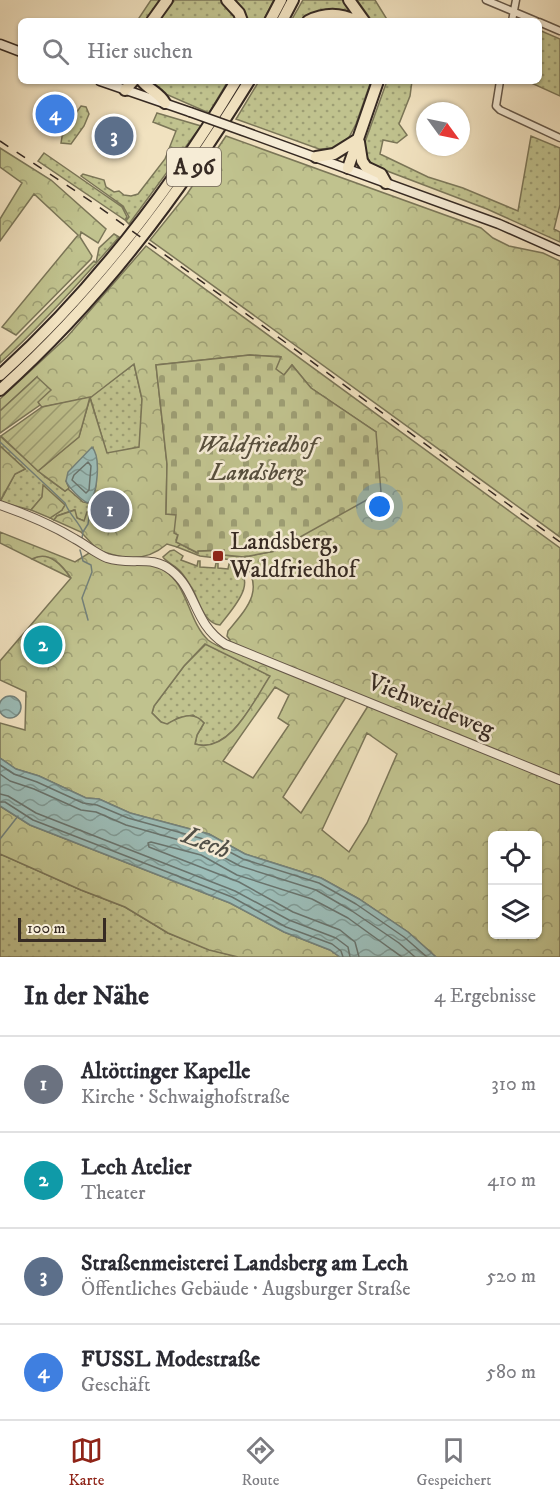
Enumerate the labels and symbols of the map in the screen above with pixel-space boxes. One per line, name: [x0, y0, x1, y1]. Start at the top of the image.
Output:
pin: 4: [36, 92, 74, 136]
north arrow: [416, 102, 470, 156]
pin: 3: [94, 114, 134, 158]
road number: A 96: [167, 148, 221, 186]
park label: Waldfriedhof Landsberg: [198, 430, 323, 488]
pin: 1: [90, 488, 130, 532]
your location: [365, 492, 394, 521]
place label: Landsberg, Waldfriedhof: [229, 527, 360, 585]
marker: Landsberg, Waldfriedhof: [211, 549, 225, 563]
pin: 2: [24, 622, 63, 668]
street label: Viehweideweg: [362, 667, 499, 745]
water label: Lech: [176, 818, 235, 867]
scale bar: [18, 915, 106, 942]

